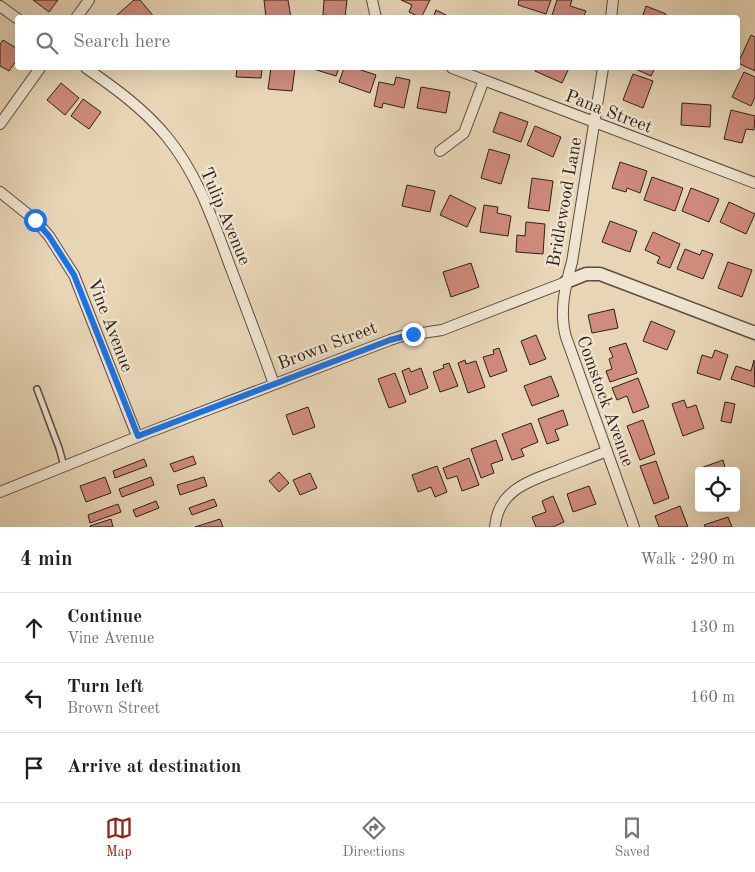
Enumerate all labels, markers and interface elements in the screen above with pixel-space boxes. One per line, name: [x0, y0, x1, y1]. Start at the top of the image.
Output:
search box: [15, 15, 740, 70]
icon: search: [33, 29, 61, 57]
text: Search here: [73, 33, 170, 52]
street label: Pana Street: [563, 87, 655, 137]
street label: Bridlewood Lane: [545, 136, 585, 269]
street label: Tulip Avenue: [197, 165, 254, 268]
route start: [24, 209, 47, 232]
street label: Vine Avenue: [84, 276, 136, 374]
street label: Brown Street: [275, 319, 380, 373]
route end: [402, 323, 425, 346]
street label: Comstock Avenue: [573, 334, 637, 469]
map controls: [695, 467, 740, 512]
button: locate: [695, 467, 740, 512]
text: 4 min: [20, 549, 73, 570]
text: Walk · 290 m: [640, 552, 735, 568]
text: Continue: [67, 608, 142, 627]
icon: ahead: [20, 614, 48, 642]
text: 130 m: [690, 620, 735, 636]
text: Vine Avenue: [67, 631, 154, 647]
text: Turn left: [67, 678, 144, 697]
icon: left: [20, 684, 48, 712]
text: 160 m: [690, 690, 735, 706]
text: Brown Street: [67, 701, 160, 717]
icon: arrive: [20, 754, 48, 782]
text: Arrive at destination: [67, 758, 241, 777]
tab: Map: [105, 814, 133, 861]
tab: Directions: [343, 814, 405, 861]
tab: Saved: [614, 814, 650, 861]

